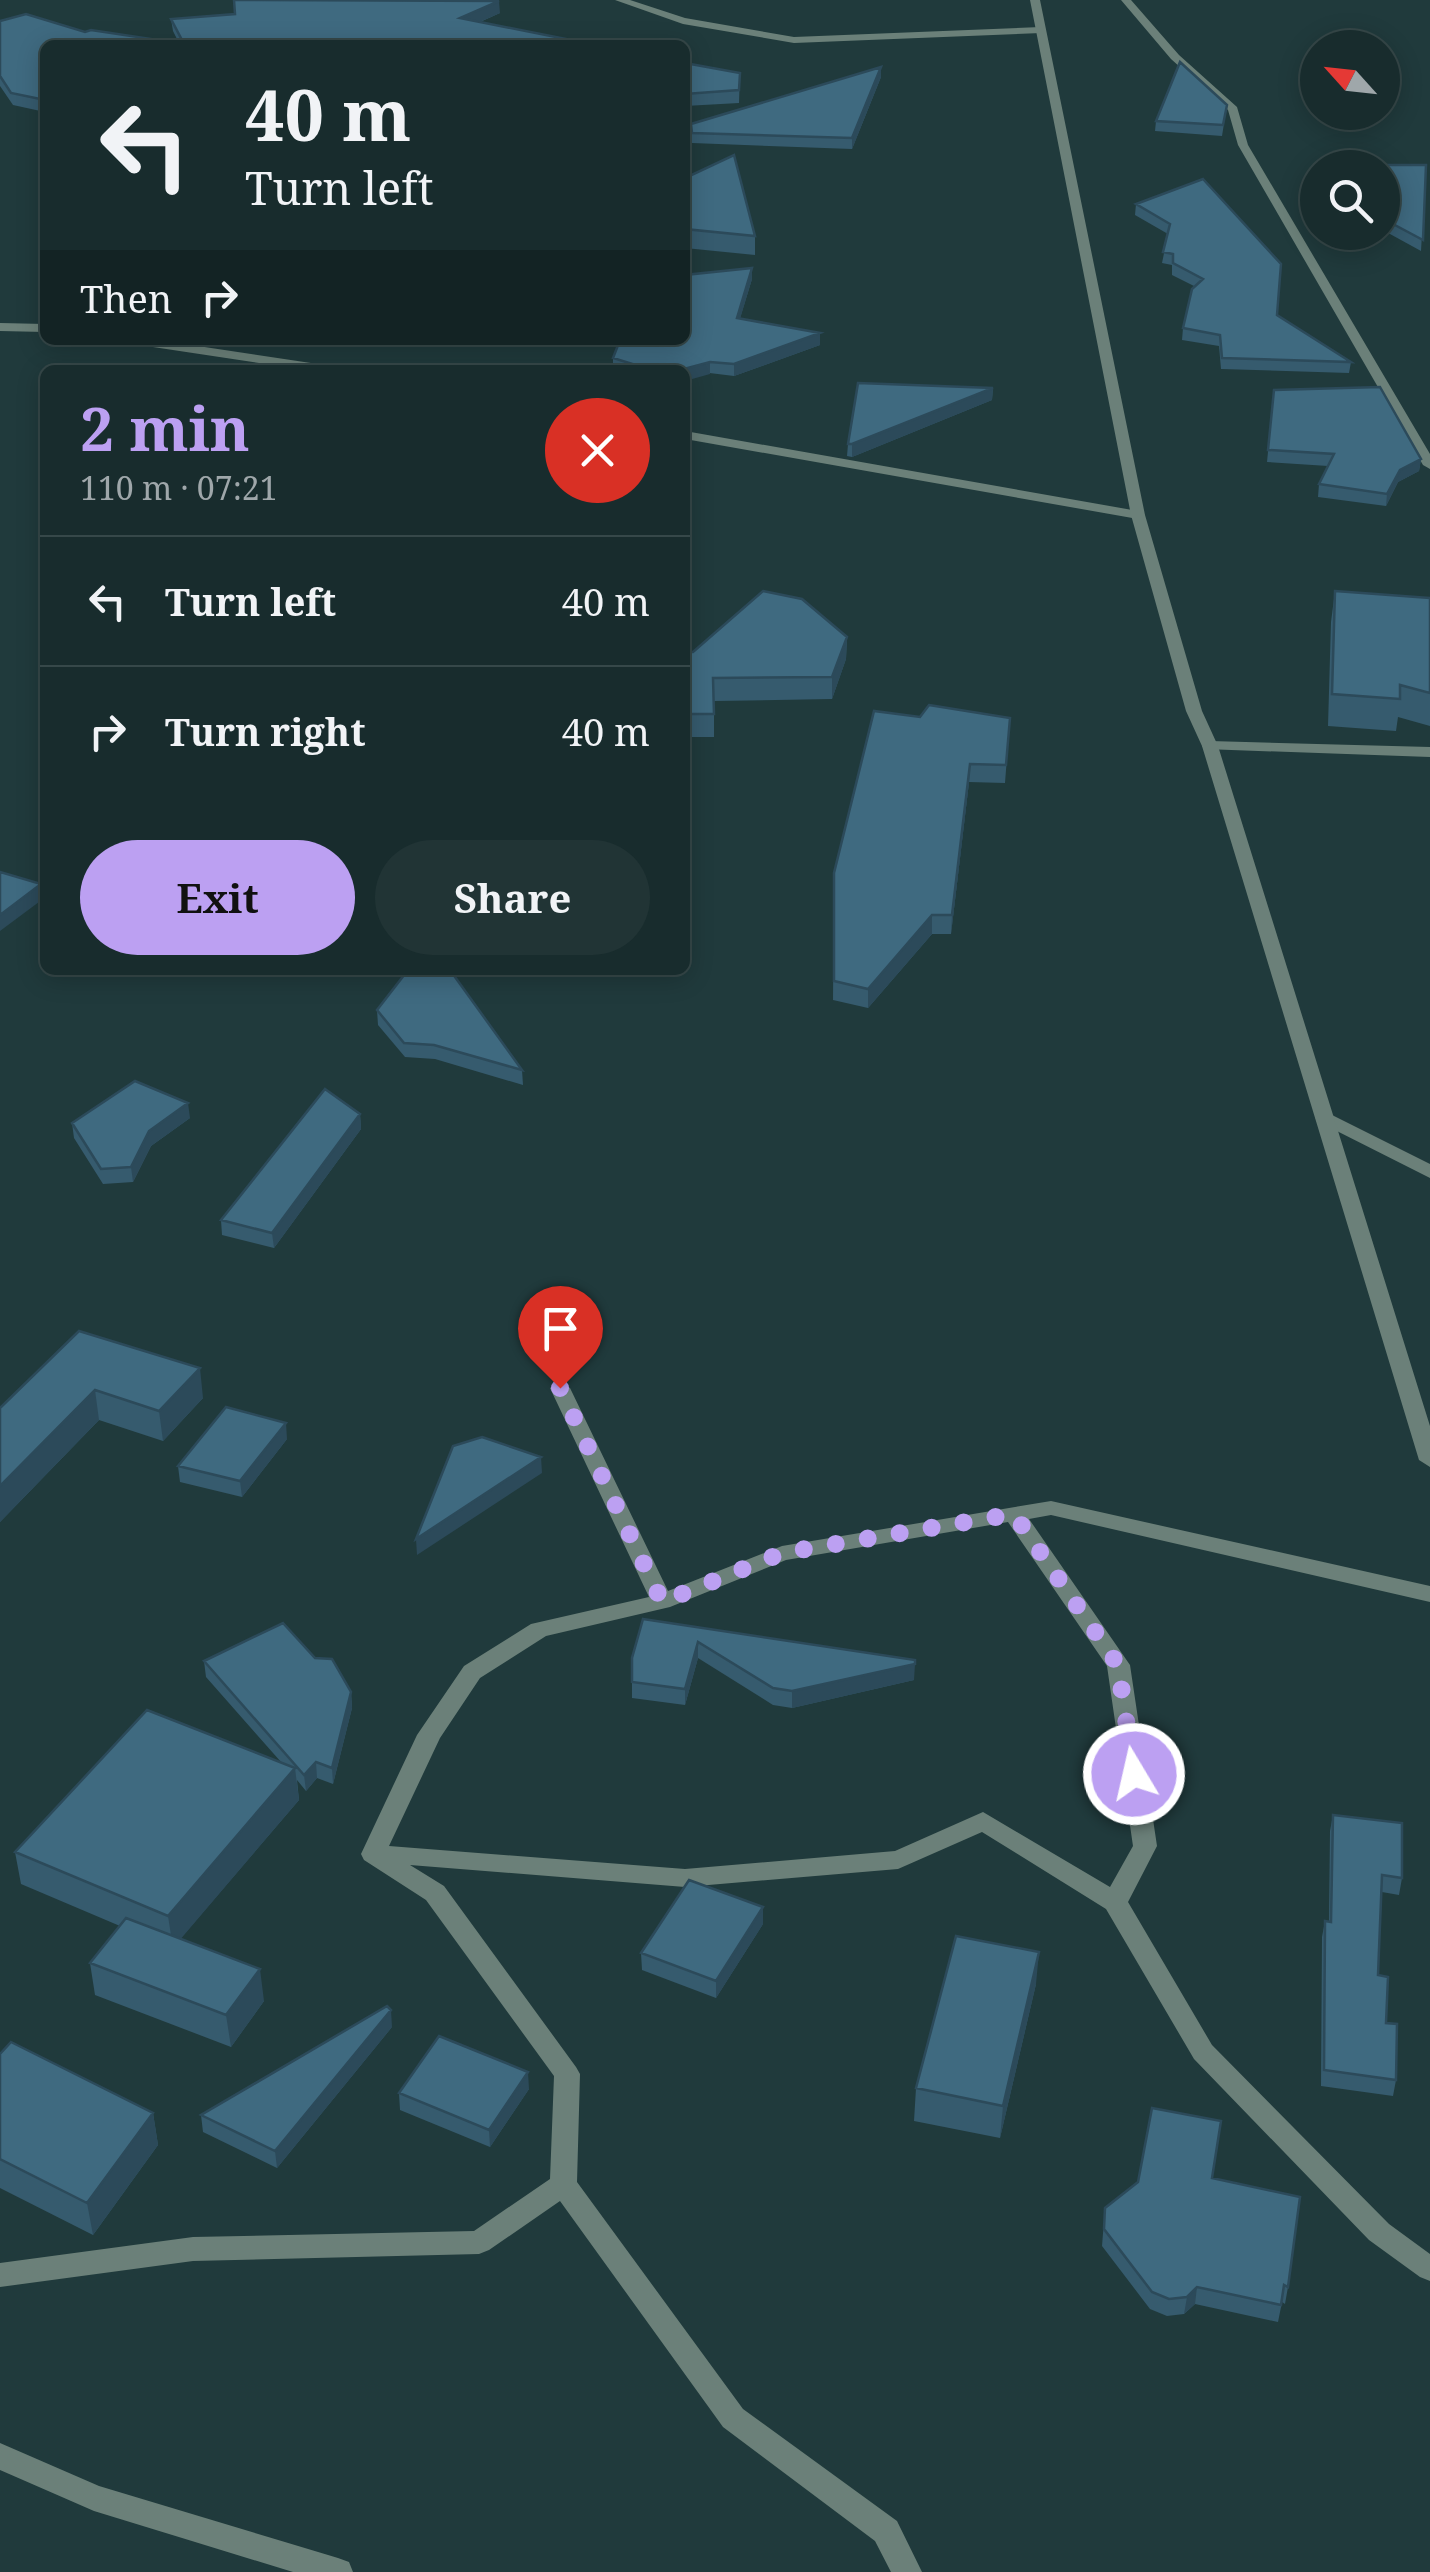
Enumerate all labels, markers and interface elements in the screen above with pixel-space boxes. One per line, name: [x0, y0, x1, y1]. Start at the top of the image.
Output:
north arrow: [1300, 30, 1400, 130]
map controls: [1300, 30, 1400, 250]
text: 40 m: [245, 66, 411, 162]
icon: left: [80, 80, 210, 210]
button: search: [1300, 150, 1400, 250]
text: Turn left: [245, 157, 434, 218]
icon: right: [192, 270, 247, 325]
text: Then: [80, 272, 172, 324]
text: 2 min: [80, 387, 250, 469]
button: close: [545, 398, 650, 503]
text: 110 m · 07:21: [80, 466, 278, 509]
icon: left: [80, 574, 135, 629]
text: Turn left: [165, 575, 336, 627]
text: 40 m: [562, 575, 650, 627]
icon: right: [80, 704, 135, 759]
text: Turn right: [165, 705, 366, 757]
text: 40 m: [562, 705, 650, 757]
button: Exit: [80, 840, 355, 955]
button: Share: [375, 840, 650, 955]
pin: [518, 1286, 603, 1389]
icon: arrive: [533, 1301, 588, 1356]
position arrow: [1082, 1722, 1186, 1826]

